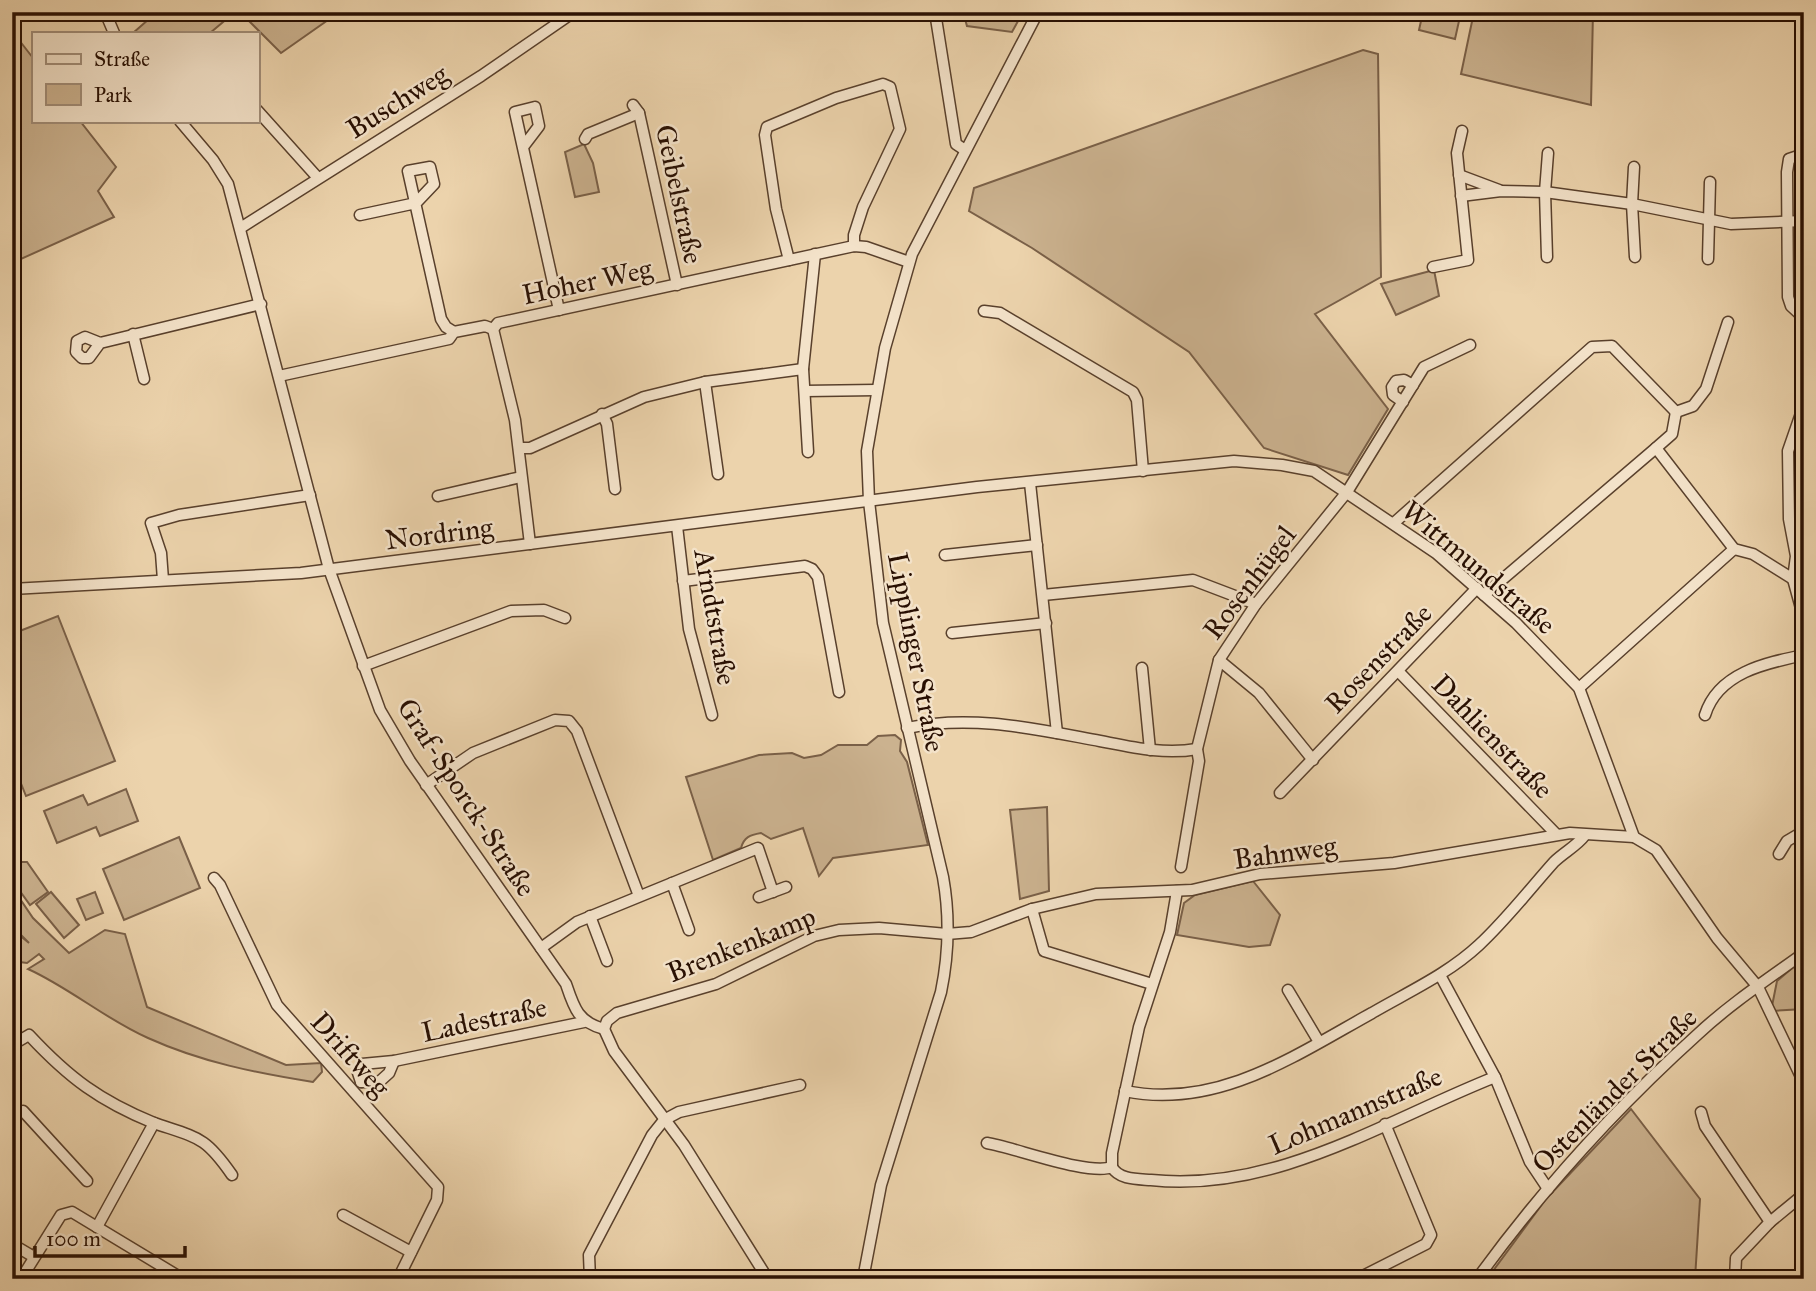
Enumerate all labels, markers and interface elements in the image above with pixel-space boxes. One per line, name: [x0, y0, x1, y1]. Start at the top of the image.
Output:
legend: [32, 32, 259, 122]
text: Straße: [94, 46, 150, 72]
street label: Buschweg: [340, 56, 455, 146]
text: Park: [94, 82, 132, 108]
street label: Geibelstraße: [648, 121, 711, 267]
street label: Hoher Weg: [519, 250, 656, 312]
street label: Wittmundstraße: [1395, 493, 1563, 642]
street label: Nordring: [383, 509, 496, 557]
street label: Rosenhügel: [1195, 518, 1304, 646]
street label: Arndtstraße: [686, 546, 745, 688]
street label: Lipplinger Straße: [880, 549, 953, 755]
street label: Rosenstraße: [1317, 596, 1439, 721]
street label: Dahlienstraße: [1424, 667, 1561, 806]
street label: Graf-Sporck-Straße: [389, 692, 544, 903]
street label: Bahnweg: [1231, 828, 1340, 877]
street label: Brenkenkamp: [662, 899, 821, 990]
street label: Ladestraße: [418, 989, 550, 1050]
street label: Ostenländer Straße: [1524, 1000, 1704, 1180]
street label: Driftweg: [303, 1005, 399, 1105]
street label: Lohmannstraße: [1263, 1058, 1447, 1163]
scale bar: [35, 1214, 186, 1258]
text: 100 m: [46, 1226, 101, 1252]

